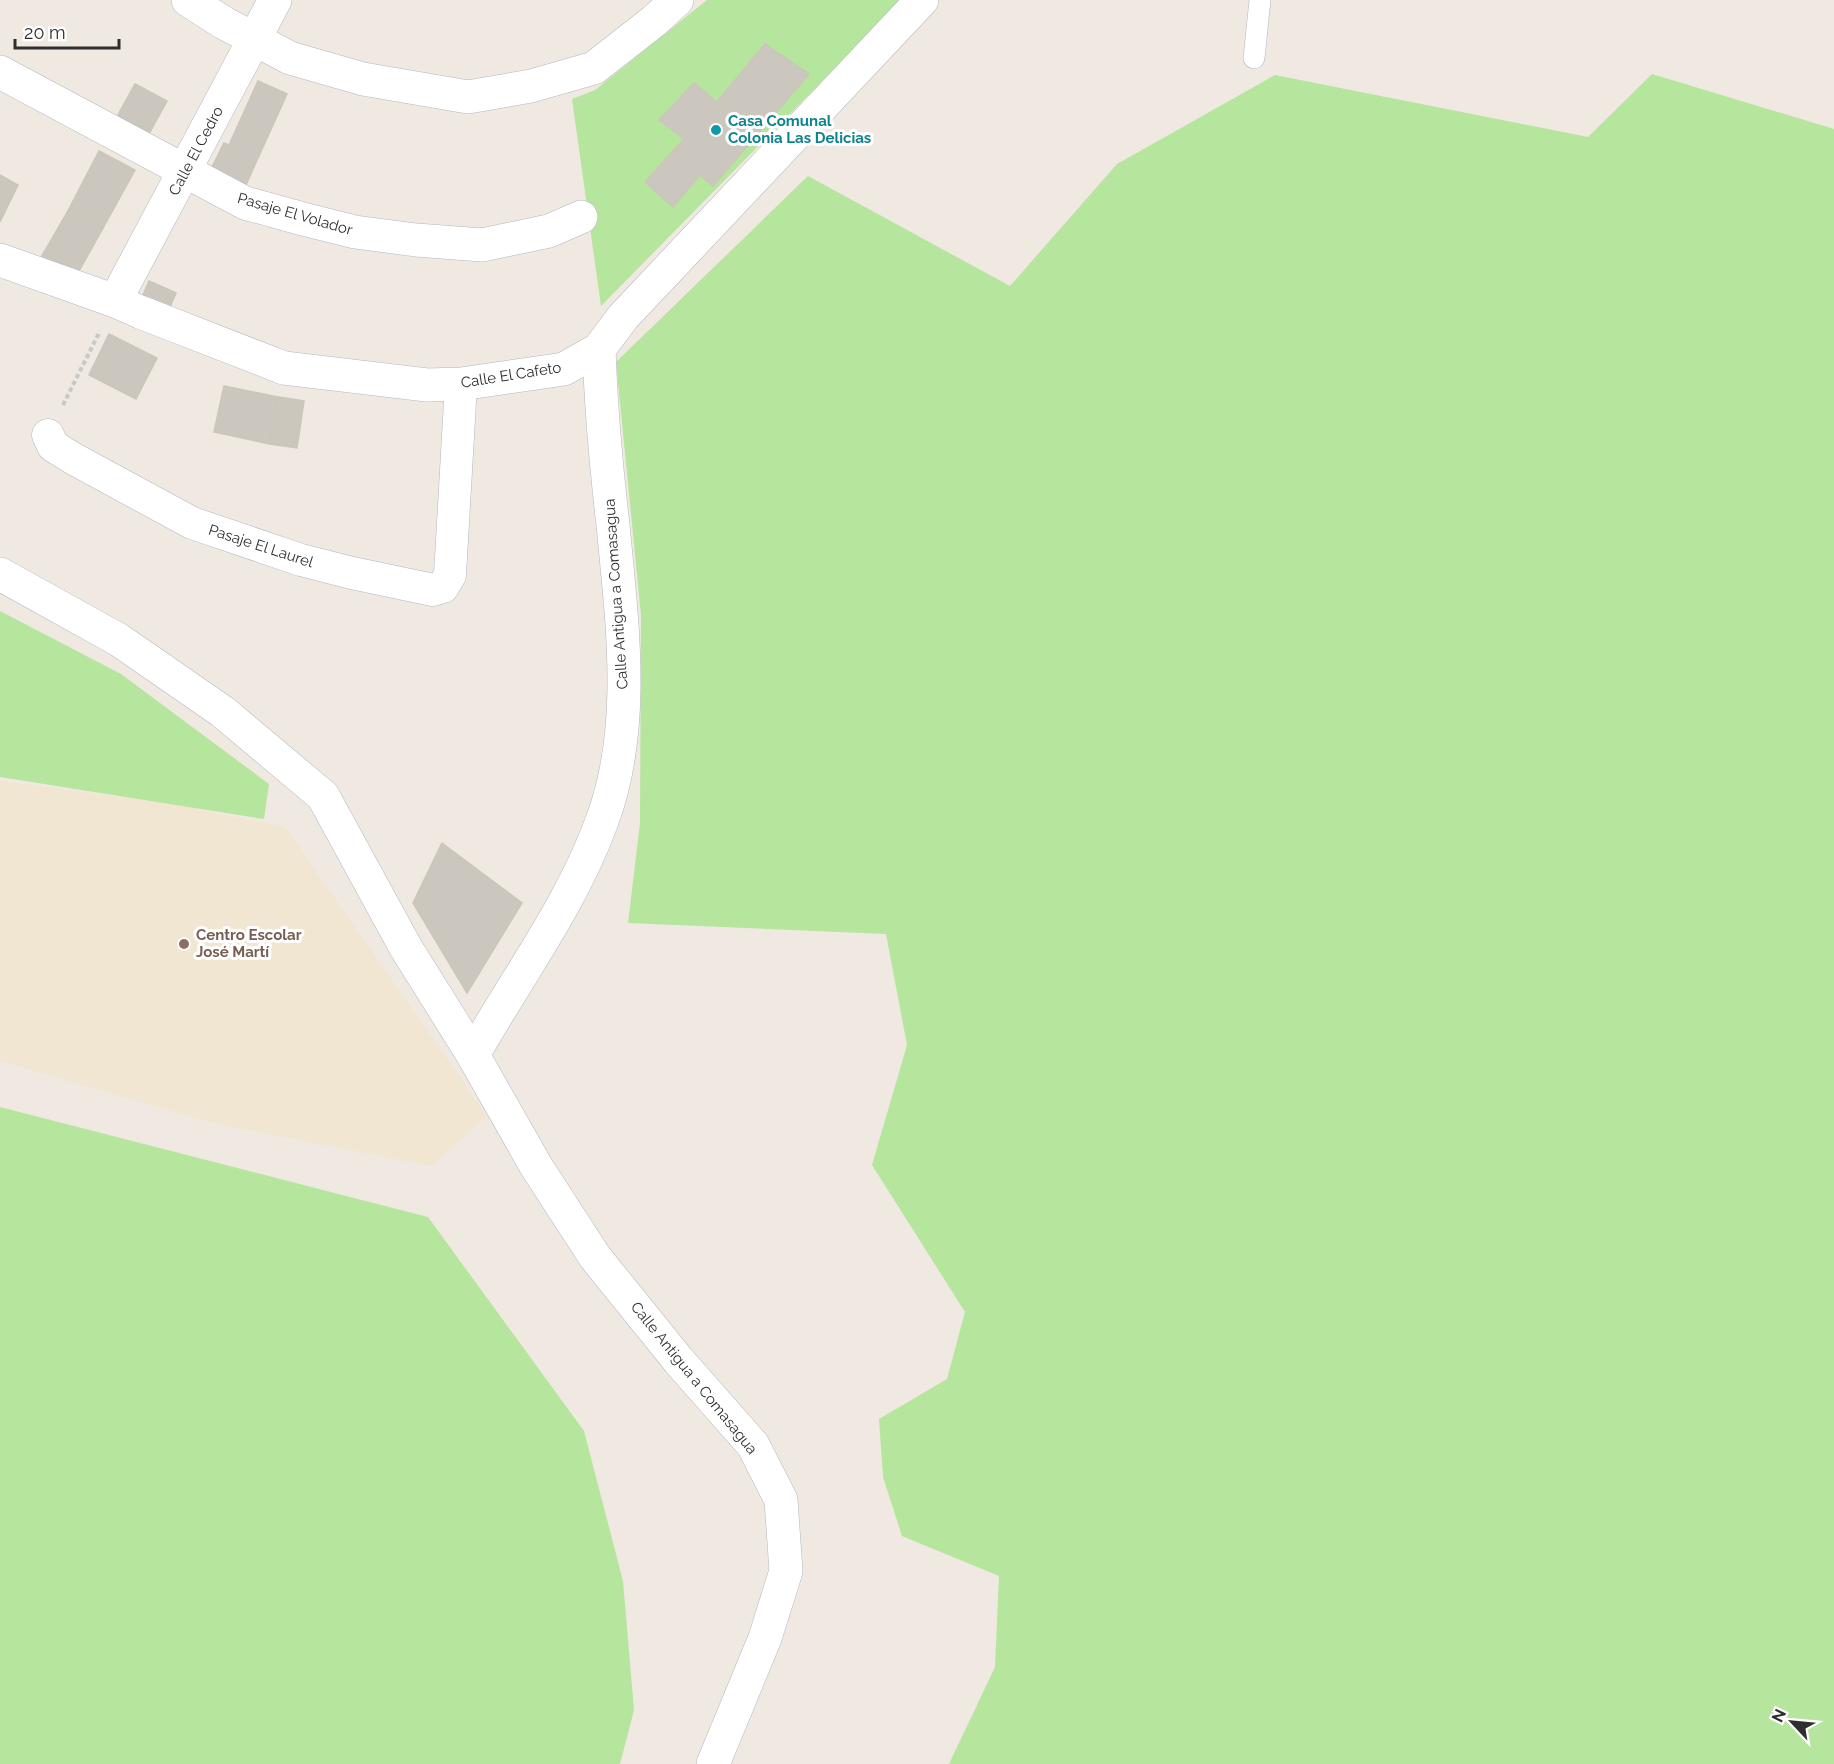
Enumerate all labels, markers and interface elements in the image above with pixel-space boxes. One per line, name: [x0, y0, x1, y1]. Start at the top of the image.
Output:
scale bar: [15, 12, 118, 50]
text: 20 m: [24, 22, 66, 43]
street label: Calle El Cedro: [165, 103, 227, 199]
place label: Casa Comunal Colonia Las Delicias: [728, 112, 871, 147]
marker: Casa Comunal Colonia Las Delicias: [709, 123, 723, 137]
street label: Pasaje El Volador: [235, 189, 355, 239]
street label: Calle El Cafeto: [459, 358, 563, 392]
street label: Calle Antigua a Comasagua: [600, 498, 632, 690]
street label: Pasaje El Laurel: [206, 521, 317, 572]
place label: Centro Escolar José Martí: [196, 926, 302, 961]
marker: Centro Escolar José Martí: [177, 937, 191, 951]
street label: Calle Antigua a Comasagua: [627, 1298, 761, 1458]
north arrow: [1762, 1692, 1822, 1752]
text: N: [1768, 1706, 1790, 1725]

